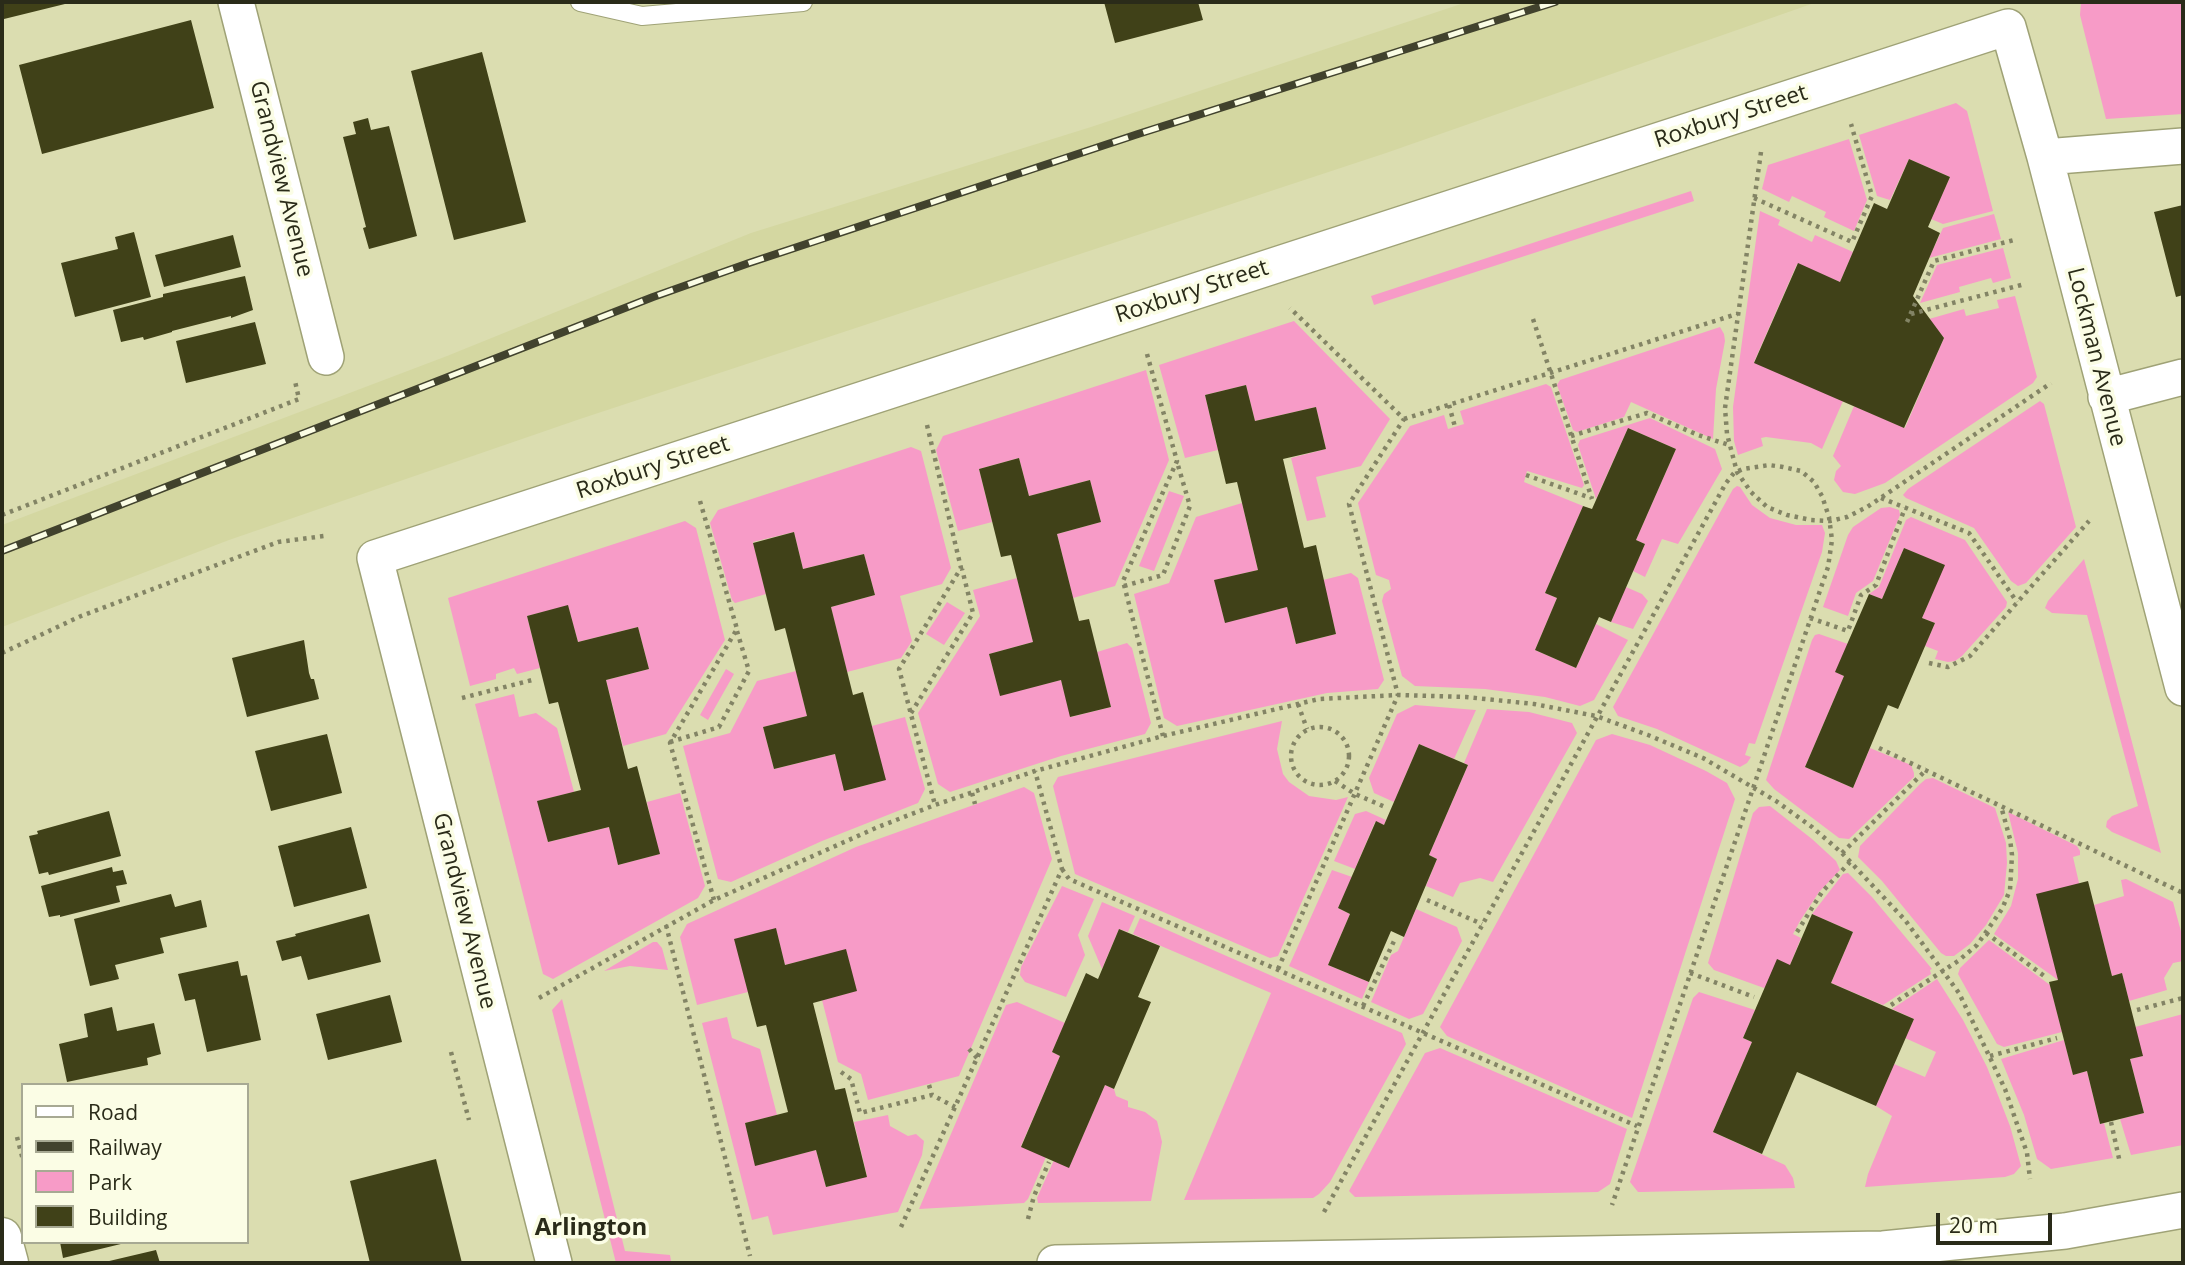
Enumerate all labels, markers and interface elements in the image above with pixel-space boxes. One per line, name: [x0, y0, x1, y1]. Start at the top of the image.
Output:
street label: Grandview Avenue: [243, 78, 319, 280]
street label: Roxbury Street: [1651, 79, 1811, 155]
street label: Roxbury Street: [1112, 254, 1272, 330]
street label: Lockman Avenue: [2060, 265, 2132, 449]
street label: Roxbury Street: [573, 430, 733, 506]
street label: Grandview Avenue: [426, 810, 502, 1012]
legend: [21, 1083, 248, 1244]
text: Road: [88, 1098, 138, 1126]
text: Railway: [88, 1133, 162, 1161]
text: Park: [88, 1168, 132, 1196]
scale bar: [1940, 1198, 2056, 1242]
text: Building: [88, 1203, 167, 1231]
text: 20 m: [1949, 1211, 1998, 1239]
district label: Arlington: [535, 1214, 647, 1242]

